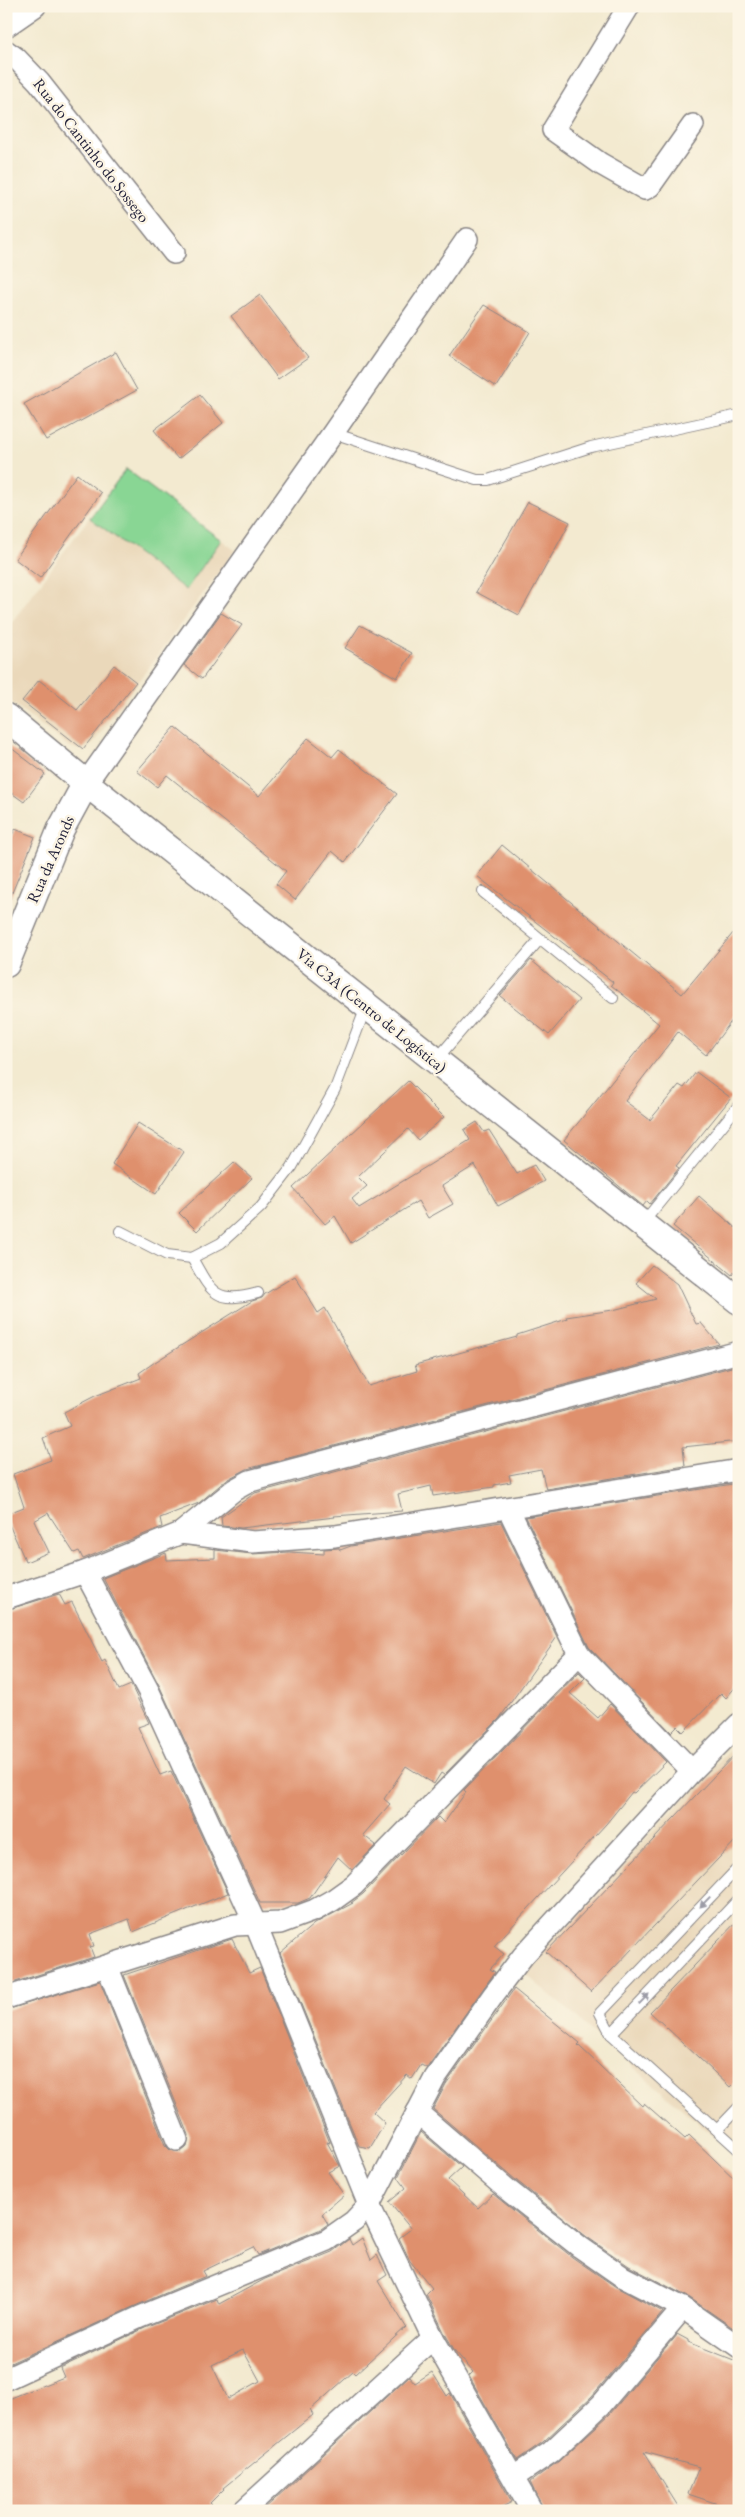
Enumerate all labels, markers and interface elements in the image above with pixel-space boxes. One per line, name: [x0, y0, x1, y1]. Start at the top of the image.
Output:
street label: Rua do Cantinho do Sossego: [29, 74, 155, 227]
street label: Rua da Aronds: [22, 812, 79, 906]
street label: Via C3A (Centro de Logística): [292, 943, 451, 1077]
one-way arrow: [699, 1896, 711, 1908]
one-way arrow: [638, 1993, 650, 2005]

